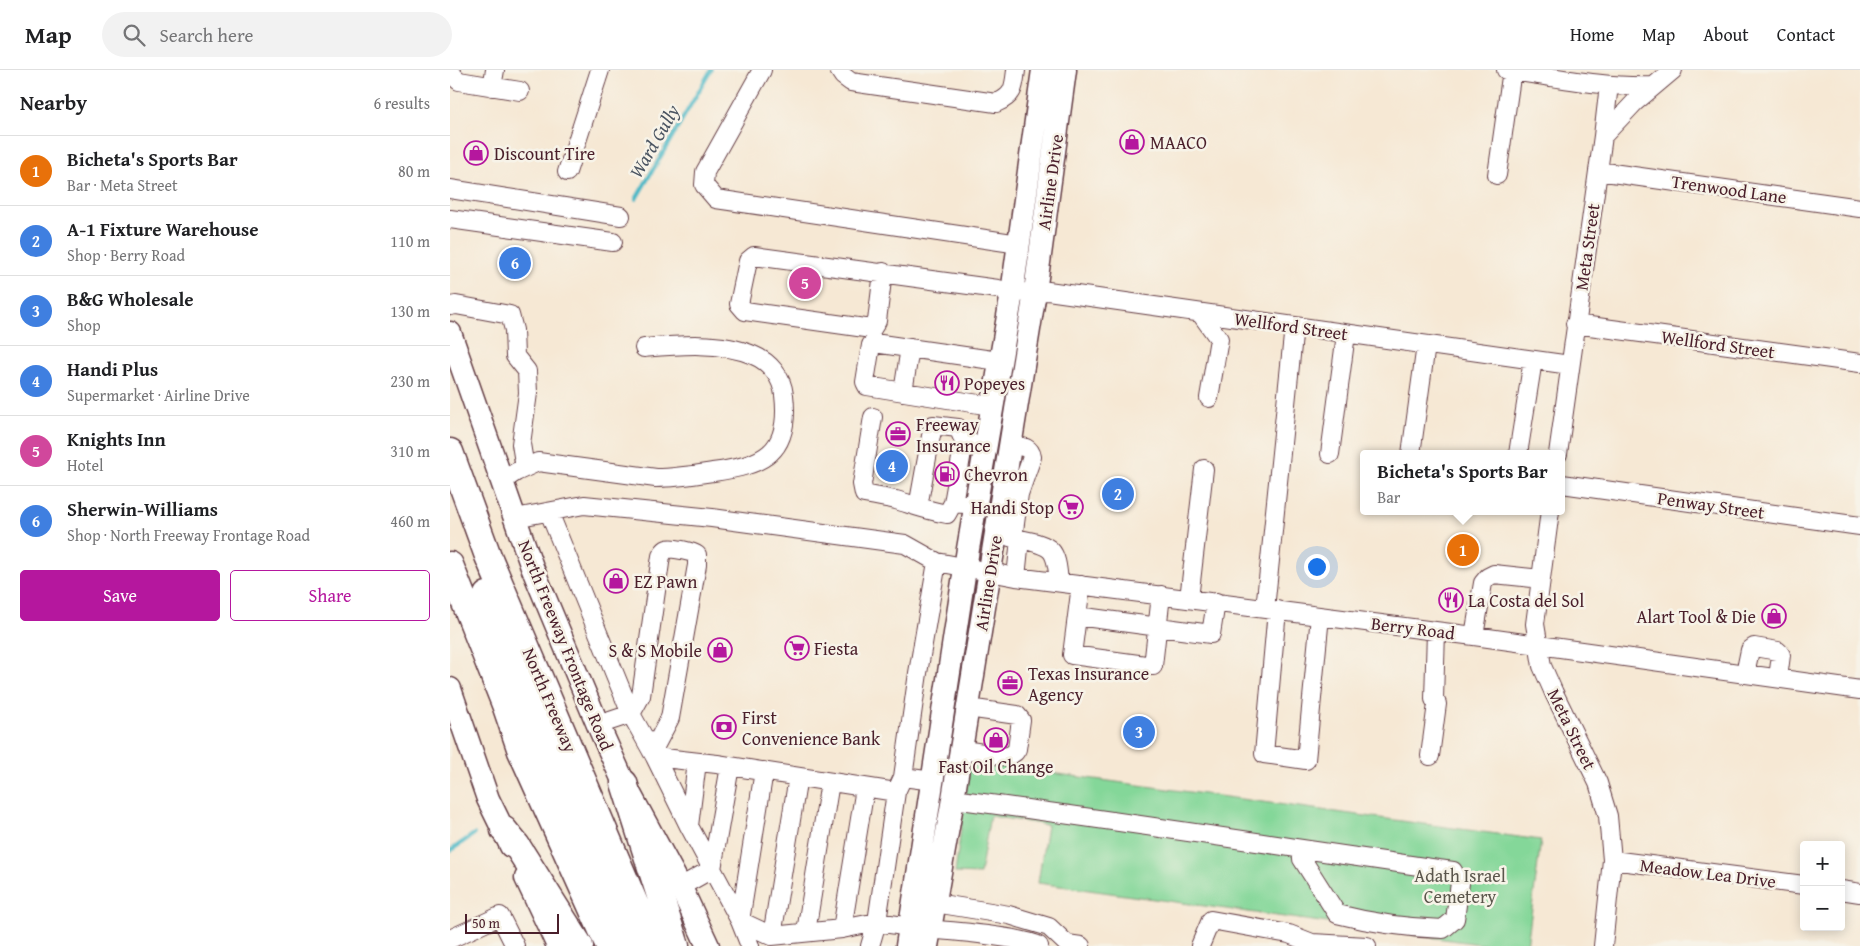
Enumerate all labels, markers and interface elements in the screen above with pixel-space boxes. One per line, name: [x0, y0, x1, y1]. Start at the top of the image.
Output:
search box: [102, 12, 452, 57]
text: Map: [25, 17, 72, 52]
icon: search: [120, 21, 148, 49]
text: Search here: [160, 21, 253, 49]
text: Home: [1570, 21, 1614, 48]
text: Map: [1642, 21, 1675, 48]
text: About: [1703, 21, 1749, 48]
text: Contact: [1777, 21, 1835, 48]
text: Nearby: [20, 87, 87, 118]
text: 6 results: [373, 91, 430, 115]
water label: Ward Gully: [622, 99, 686, 183]
shop icon: MAACO: [1119, 129, 1145, 155]
place label: MAACO: [1150, 129, 1207, 156]
street label: Airline Drive: [1030, 132, 1070, 232]
shop icon: Discount Tire: [463, 140, 489, 166]
place label: Discount Tire: [494, 140, 595, 167]
text: Bicheta's Sports Bar: [67, 145, 238, 173]
text: 1: [32, 159, 40, 183]
text: 80 m: [398, 159, 430, 183]
street label: Trenwood Lane: [1670, 168, 1788, 210]
text: Bar · Meta Street: [67, 173, 178, 197]
street label: Meta Street: [1568, 201, 1607, 292]
text: A-1 Fixture Warehouse: [67, 215, 258, 243]
text: 2: [32, 229, 40, 253]
text: 110 m: [390, 229, 430, 253]
text: Shop · Berry Road: [67, 243, 185, 267]
pin: 6: [499, 244, 531, 282]
pin: 5: [789, 264, 821, 302]
text: B&G Wholesale: [67, 285, 194, 313]
text: 3: [32, 299, 40, 323]
text: 130 m: [390, 299, 430, 323]
street label: Wellford Street: [1232, 305, 1350, 347]
text: Shop: [67, 313, 101, 337]
street label: Wellford Street: [1659, 323, 1777, 365]
text: Handi Plus: [67, 355, 158, 383]
text: 4: [32, 369, 40, 393]
text: 230 m: [390, 369, 430, 393]
restaurant icon: Popeyes: [934, 370, 960, 396]
place label: Popeyes: [964, 370, 1025, 397]
text: Supermarket · Airline Drive: [67, 383, 250, 407]
place label: Freeway Insurance: [916, 411, 991, 459]
office icon: Freeway Insurance: [885, 421, 911, 447]
text: Knights Inn: [67, 425, 166, 453]
text: 5: [32, 439, 40, 463]
text: 310 m: [390, 439, 430, 463]
pin: 4: [876, 447, 908, 485]
popup: [1360, 450, 1565, 515]
text: Hotel: [67, 453, 103, 477]
text: Bicheta's Sports Bar: [1377, 457, 1548, 485]
fuel station icon: Chevron: [934, 461, 960, 487]
place label: Chevron: [964, 461, 1028, 488]
pin: 2: [1102, 475, 1134, 513]
street label: Penway Street: [1656, 484, 1767, 526]
text: Bar: [1377, 485, 1400, 509]
place label: Handi Stop: [971, 494, 1054, 521]
supermarket icon: Handi Stop: [1058, 494, 1084, 520]
text: Sherwin-Williams: [67, 495, 218, 523]
text: 6: [32, 509, 40, 533]
text: 460 m: [390, 509, 430, 533]
text: Shop · North Freeway Frontage Road: [67, 523, 310, 547]
pin: 1: [1447, 531, 1479, 569]
street label: Airline Drive: [967, 533, 1009, 633]
street label: North Freeway Frontage Road: [514, 537, 618, 753]
your location: [1304, 554, 1330, 580]
shop icon: EZ Pawn: [603, 568, 629, 594]
place label: EZ Pawn: [634, 568, 697, 595]
button: Save: [20, 570, 220, 621]
button: Share: [230, 570, 430, 621]
restaurant icon: La Costa del Sol: [1438, 587, 1464, 613]
place label: La Costa del Sol: [1468, 587, 1584, 614]
place label: Alart Tool & Die: [1636, 603, 1756, 630]
shop icon: Alart Tool & Die: [1761, 603, 1787, 629]
street label: Berry Road: [1370, 609, 1457, 647]
supermarket icon: Fiesta: [784, 635, 810, 661]
place label: Fiesta: [814, 635, 859, 662]
place label: S & S Mobile: [609, 637, 702, 664]
shop icon: S & S Mobile: [707, 637, 733, 663]
street label: North Freeway: [518, 644, 582, 756]
place label: Texas Insurance Agency: [1028, 660, 1149, 708]
office icon: Texas Insurance Agency: [997, 670, 1023, 696]
street label: Meta Street: [1541, 684, 1604, 775]
place label: First Convenience Bank: [742, 704, 881, 752]
pin: 3: [1123, 713, 1155, 751]
bank icon: First Convenience Bank: [711, 714, 737, 740]
shop icon: Fast Oil Change: [983, 727, 1009, 753]
place label: Fast Oil Change: [939, 753, 1053, 780]
map controls: [1800, 841, 1845, 931]
button: +: [1800, 841, 1845, 886]
street label: Meadow Lea Drive: [1638, 851, 1778, 895]
park label: Adath Israel Cemetery: [1414, 862, 1506, 910]
button: −: [1800, 886, 1845, 931]
scale bar: [465, 911, 559, 934]
text: 50 m: [472, 913, 500, 933]

